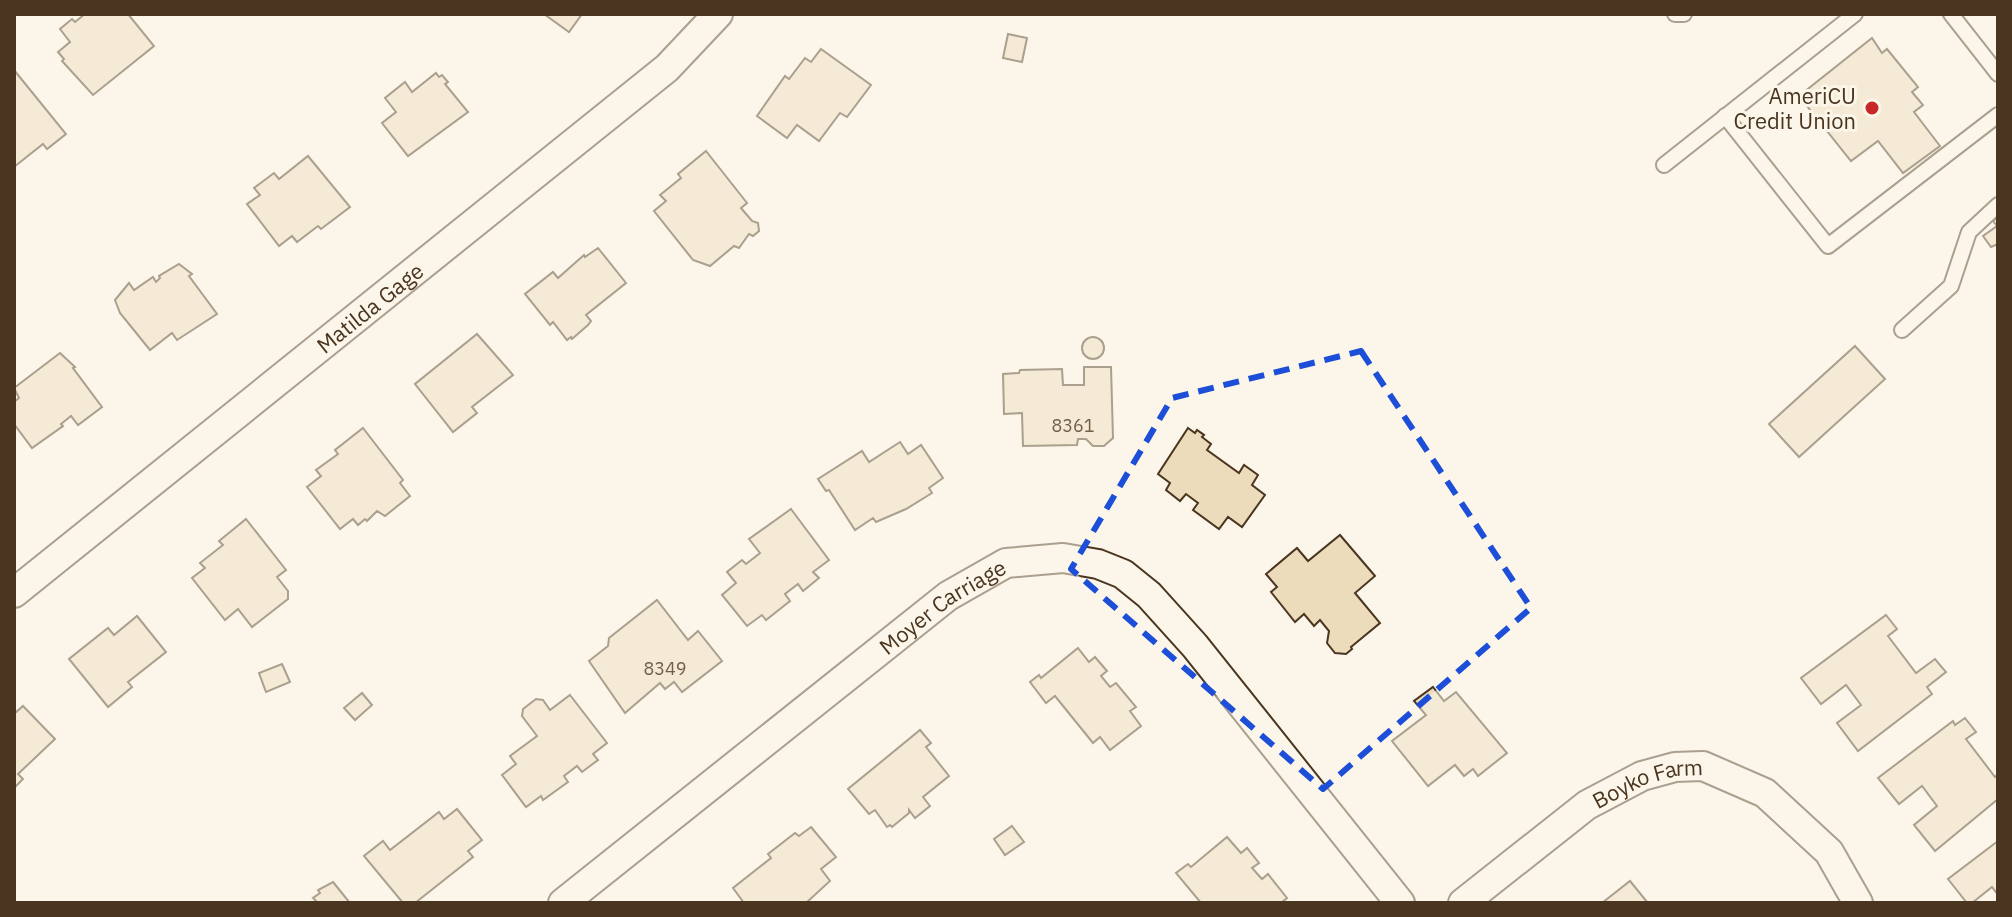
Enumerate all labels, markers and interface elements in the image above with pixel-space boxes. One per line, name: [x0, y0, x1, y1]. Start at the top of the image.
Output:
place label: AmeriCU Credit Union: [1733, 81, 1856, 135]
marker: AmeriCU Credit Union: [1863, 99, 1881, 117]
street label: Matilda Gage: [310, 256, 429, 359]
house number: 8361: [1051, 414, 1095, 437]
street label: Moyer Carriage: [873, 552, 1011, 660]
house number: 8349: [643, 657, 687, 680]
street label: Boyko Farm: [1587, 752, 1703, 814]

